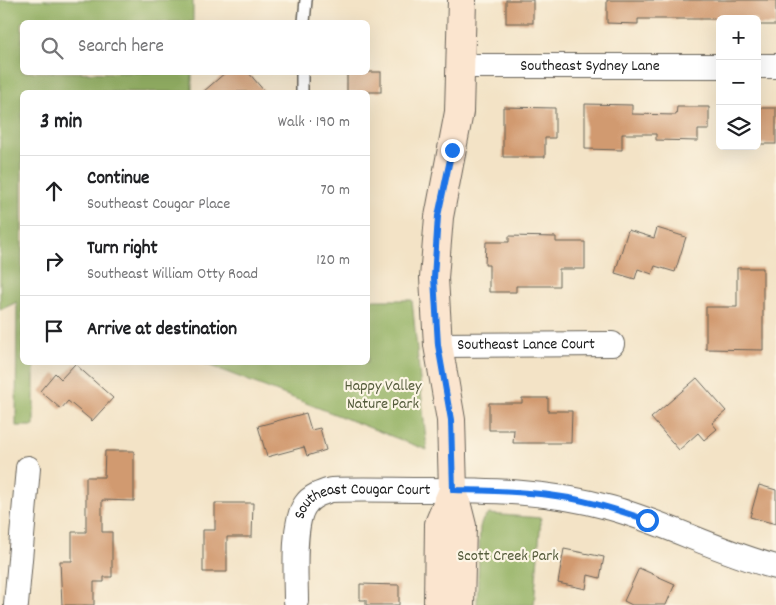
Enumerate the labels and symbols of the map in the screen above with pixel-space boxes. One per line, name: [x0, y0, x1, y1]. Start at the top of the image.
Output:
street label: Southeast Sydney Lane: [520, 55, 660, 78]
route end: [441, 139, 464, 162]
street label: Southeast Lance Court: [457, 333, 595, 356]
park label: Happy Valley Nature Park: [345, 375, 422, 416]
street label: Southeast Cougar Court: [288, 478, 431, 522]
route start: [636, 509, 659, 532]
park label: Scott Creek Park: [457, 545, 559, 568]

